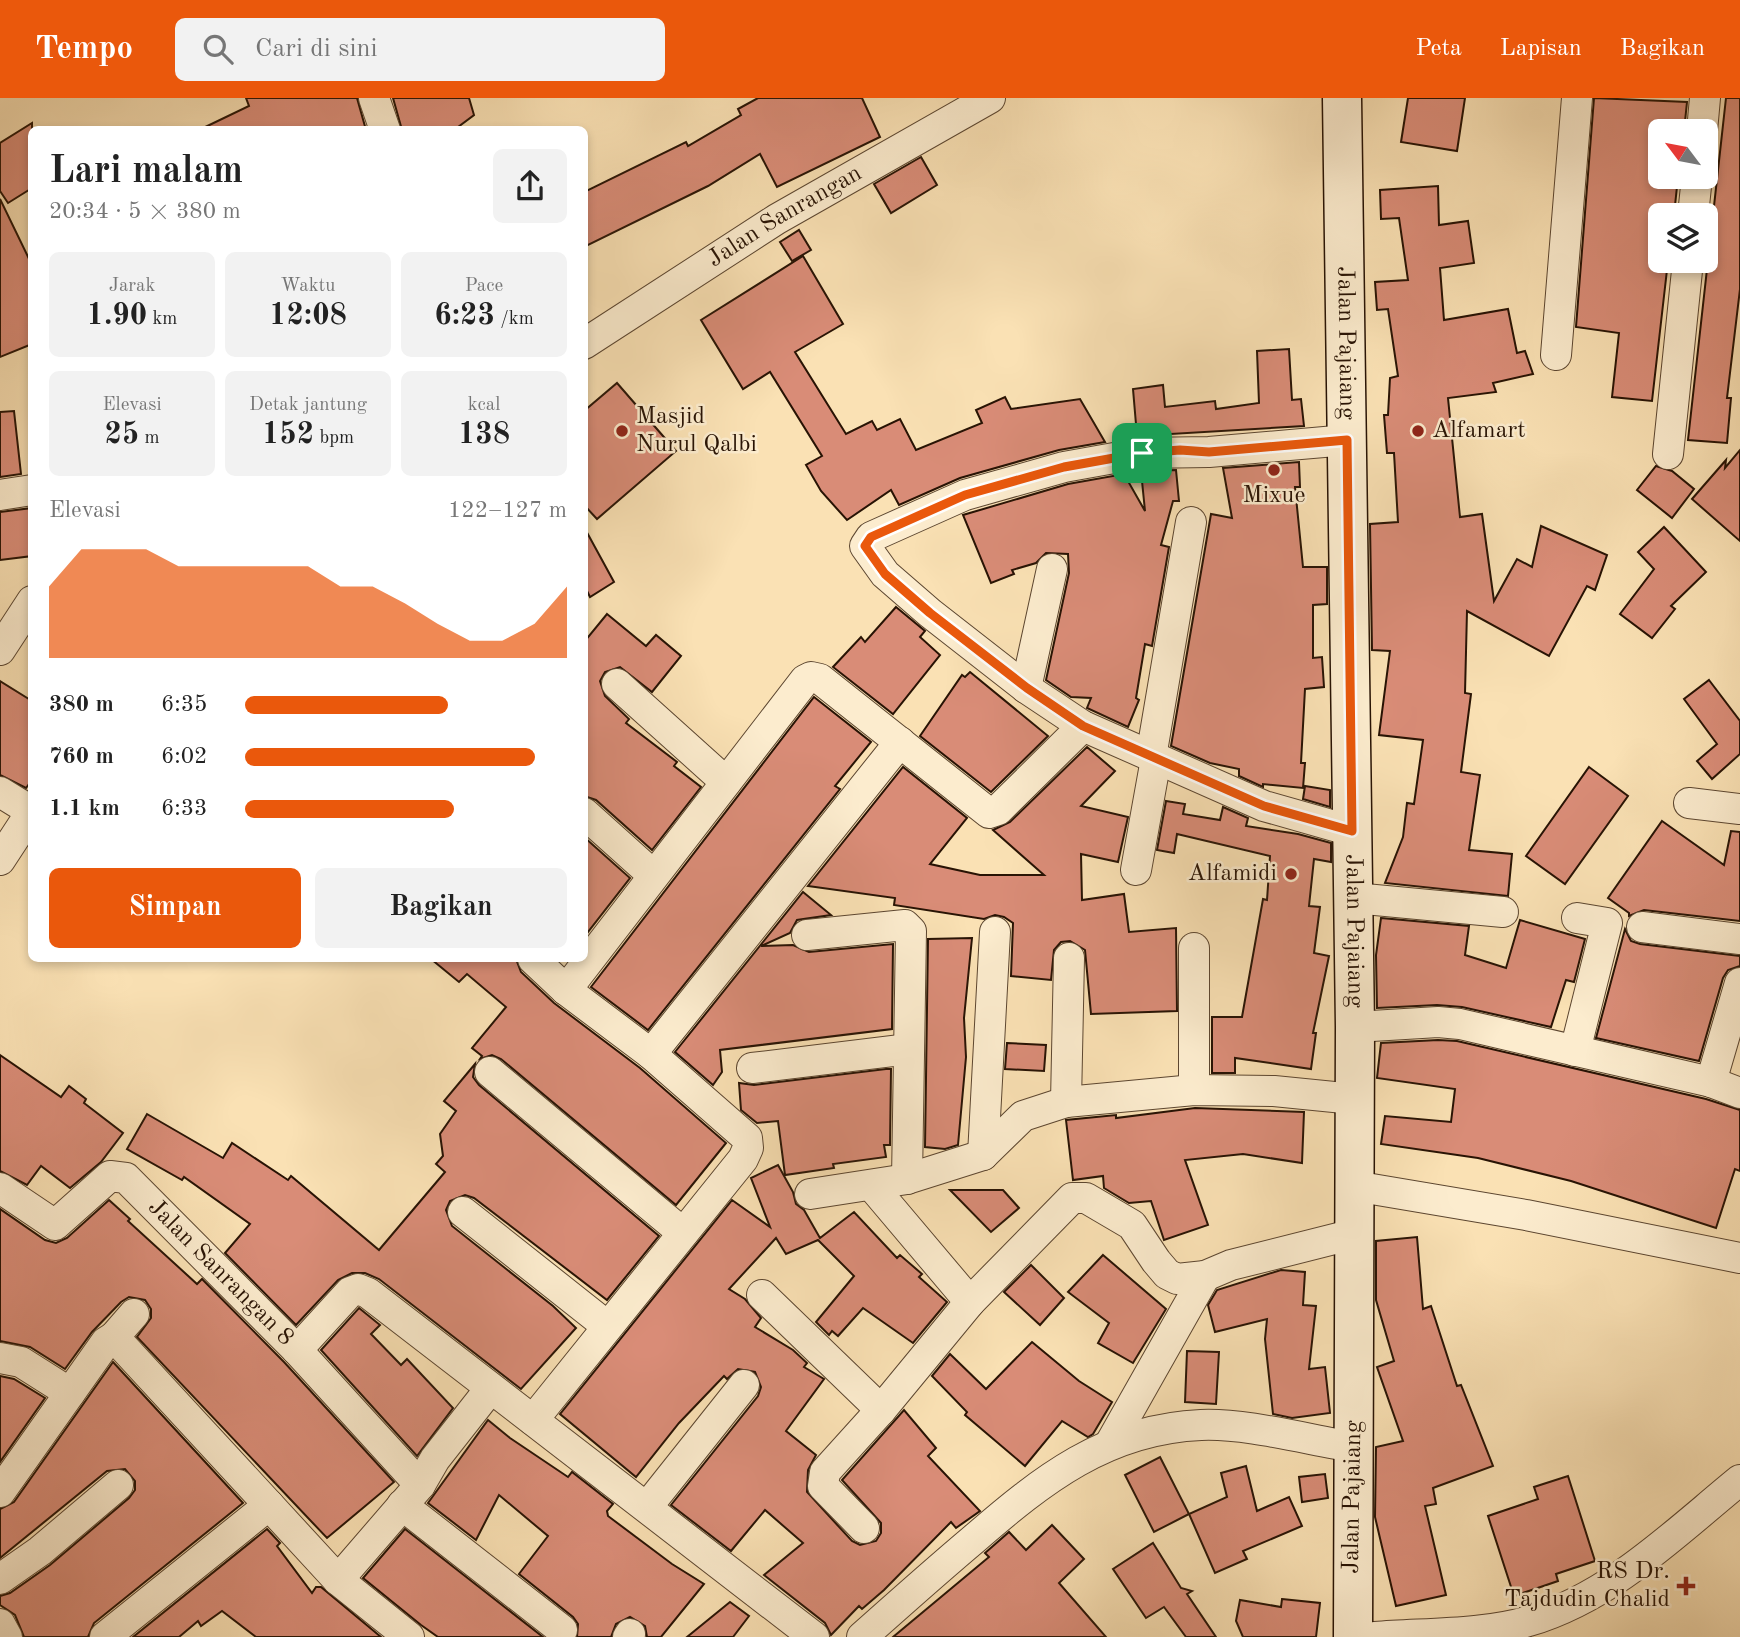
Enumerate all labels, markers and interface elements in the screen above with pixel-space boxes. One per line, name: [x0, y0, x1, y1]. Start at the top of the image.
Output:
search box: [175, 18, 665, 81]
icon: search: [199, 30, 237, 68]
text: Tempo: [35, 33, 133, 66]
text: Cari di sini: [255, 36, 378, 62]
text: Peta: [1415, 37, 1462, 61]
text: Lapisan: [1500, 37, 1582, 61]
text: Bagikan: [1620, 37, 1705, 61]
north arrow: [1648, 119, 1718, 189]
map controls: [1648, 119, 1718, 273]
button: share: [493, 149, 567, 223]
text: Lari malam: [49, 153, 243, 191]
street label: Jalan Sanrangan: [704, 161, 866, 272]
text: 20:34 · 5 × 380 m: [49, 200, 241, 223]
button: layers: [1648, 203, 1718, 273]
street label: Jalan Pajaiang: [1332, 266, 1359, 420]
text: Jarak: [109, 277, 155, 296]
text: Waktu: [281, 277, 335, 296]
text: Pace: [465, 277, 503, 296]
text: 1.90: [87, 301, 147, 331]
text: 12:08: [269, 301, 347, 331]
text: 6:23: [434, 301, 495, 331]
text: km: [147, 310, 177, 329]
text: /km: [495, 310, 534, 329]
text: Elevasi: [102, 396, 162, 415]
text: Detak jantung: [249, 396, 367, 415]
text: kcal: [468, 396, 500, 415]
place label: Masjid Nurul Qalbi: [636, 405, 757, 457]
place label: Alfamart: [1432, 419, 1526, 443]
text: 25: [104, 420, 139, 450]
text: 152: [262, 420, 314, 450]
text: 138: [458, 420, 510, 450]
marker: Masjid Nurul Qalbi: [614, 423, 630, 439]
pin: [1112, 423, 1172, 483]
marker: Alfamart: [1410, 423, 1426, 439]
text: m: [139, 429, 160, 448]
text: bpm: [314, 429, 354, 448]
icon: arrive: [1123, 434, 1161, 472]
marker: Mixue: [1266, 462, 1282, 478]
place label: Mixue: [1243, 484, 1305, 508]
text: Elevasi: [49, 499, 121, 522]
text: 122–127 m: [448, 499, 567, 522]
text: 380 m: [49, 693, 114, 716]
text: 6:35: [161, 693, 207, 716]
text: 760 m: [49, 745, 114, 768]
text: 6:02: [161, 745, 207, 768]
text: 1.1 km: [49, 797, 120, 820]
text: 6:33: [161, 797, 207, 820]
street label: Jalan Pajaiang: [1341, 854, 1367, 1008]
place label: Alfamidi: [1188, 862, 1277, 886]
marker: Alfamidi: [1283, 866, 1299, 882]
button: Simpan: [49, 868, 301, 948]
button: Bagikan: [315, 868, 567, 948]
street label: Jalan Sanrangan 8: [143, 1195, 298, 1351]
street label: Jalan Pajaiang: [1340, 1420, 1366, 1574]
place label: RS Dr. Tajdudin Chalid: [1504, 1560, 1670, 1612]
marker: RS Dr. Tajdudin Chalid: [1676, 1576, 1696, 1596]

